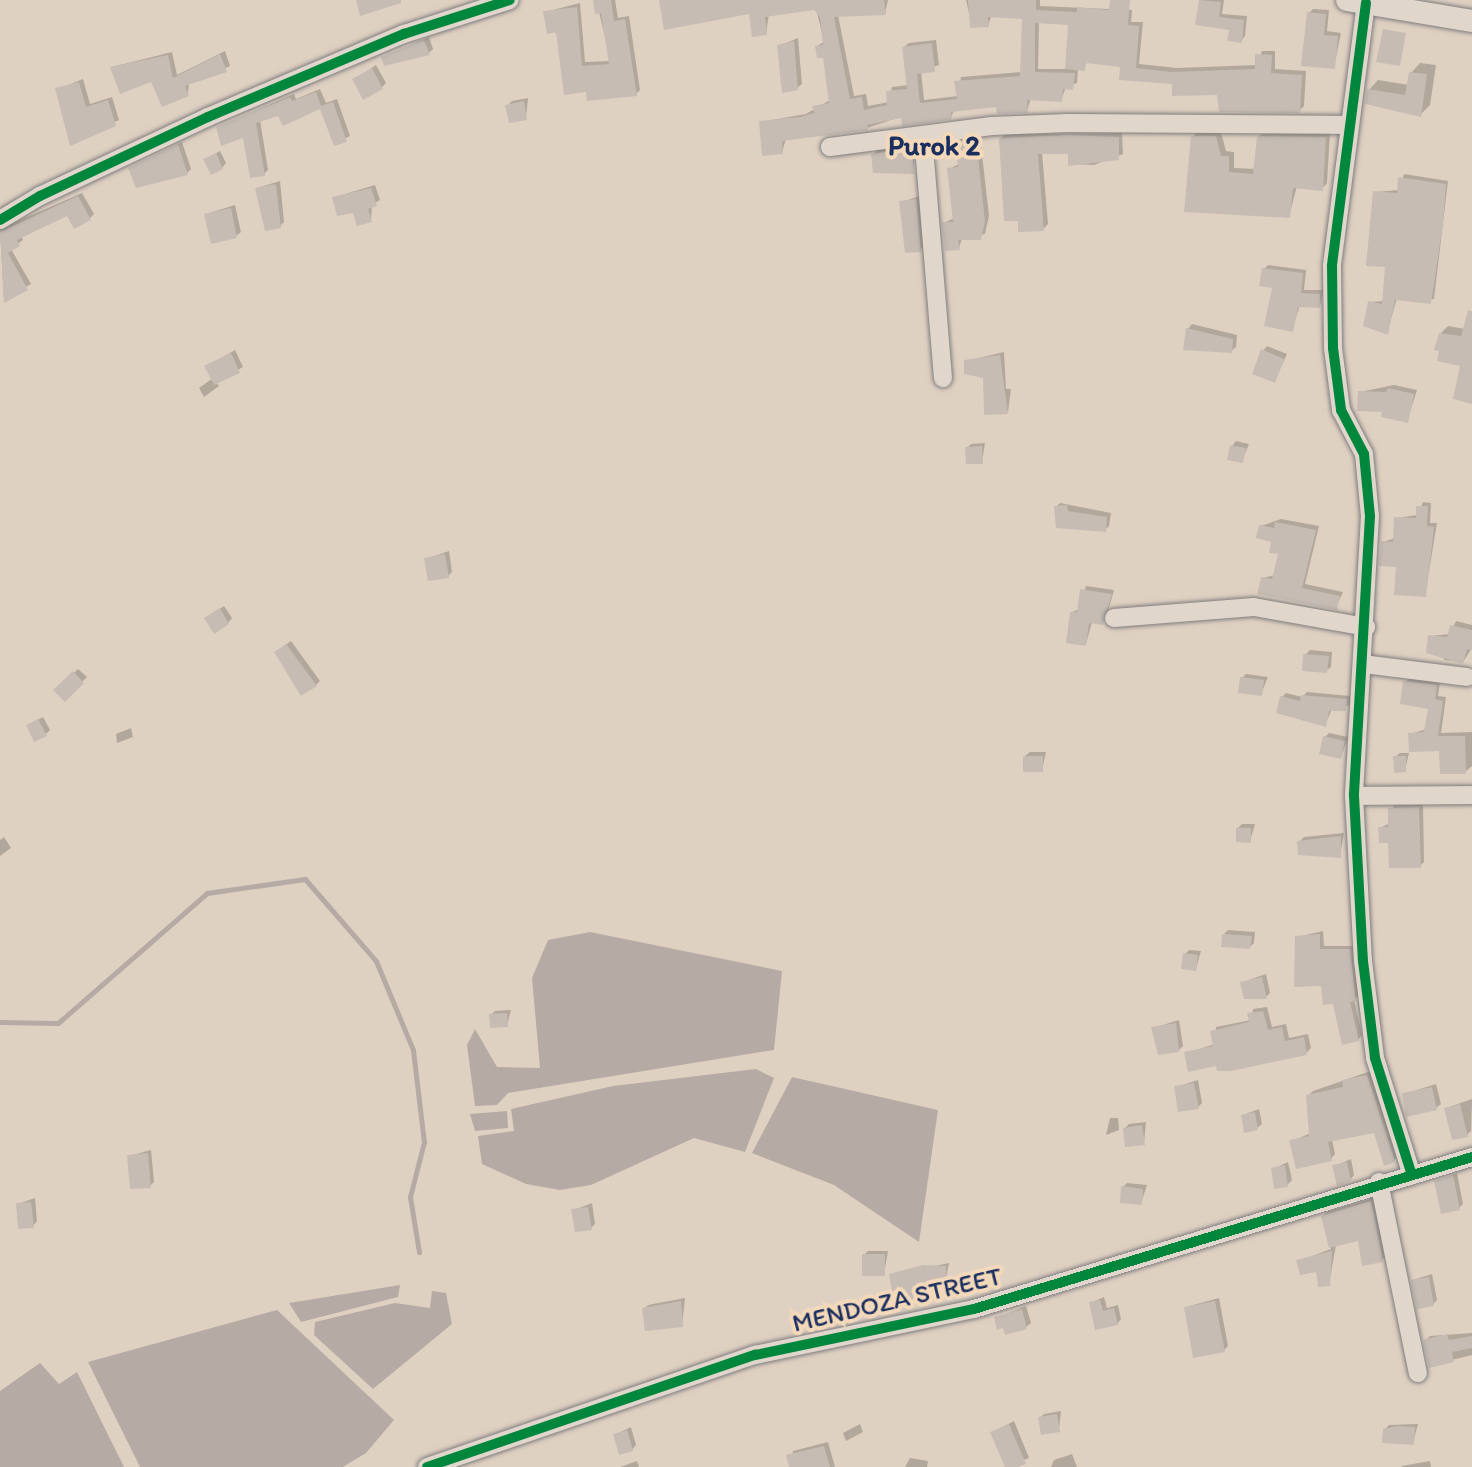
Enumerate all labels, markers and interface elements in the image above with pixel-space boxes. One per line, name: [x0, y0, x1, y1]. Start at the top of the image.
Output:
district label: Purok 2: [888, 128, 980, 162]
street label: MENDOZA STREET: [789, 1261, 1005, 1339]

